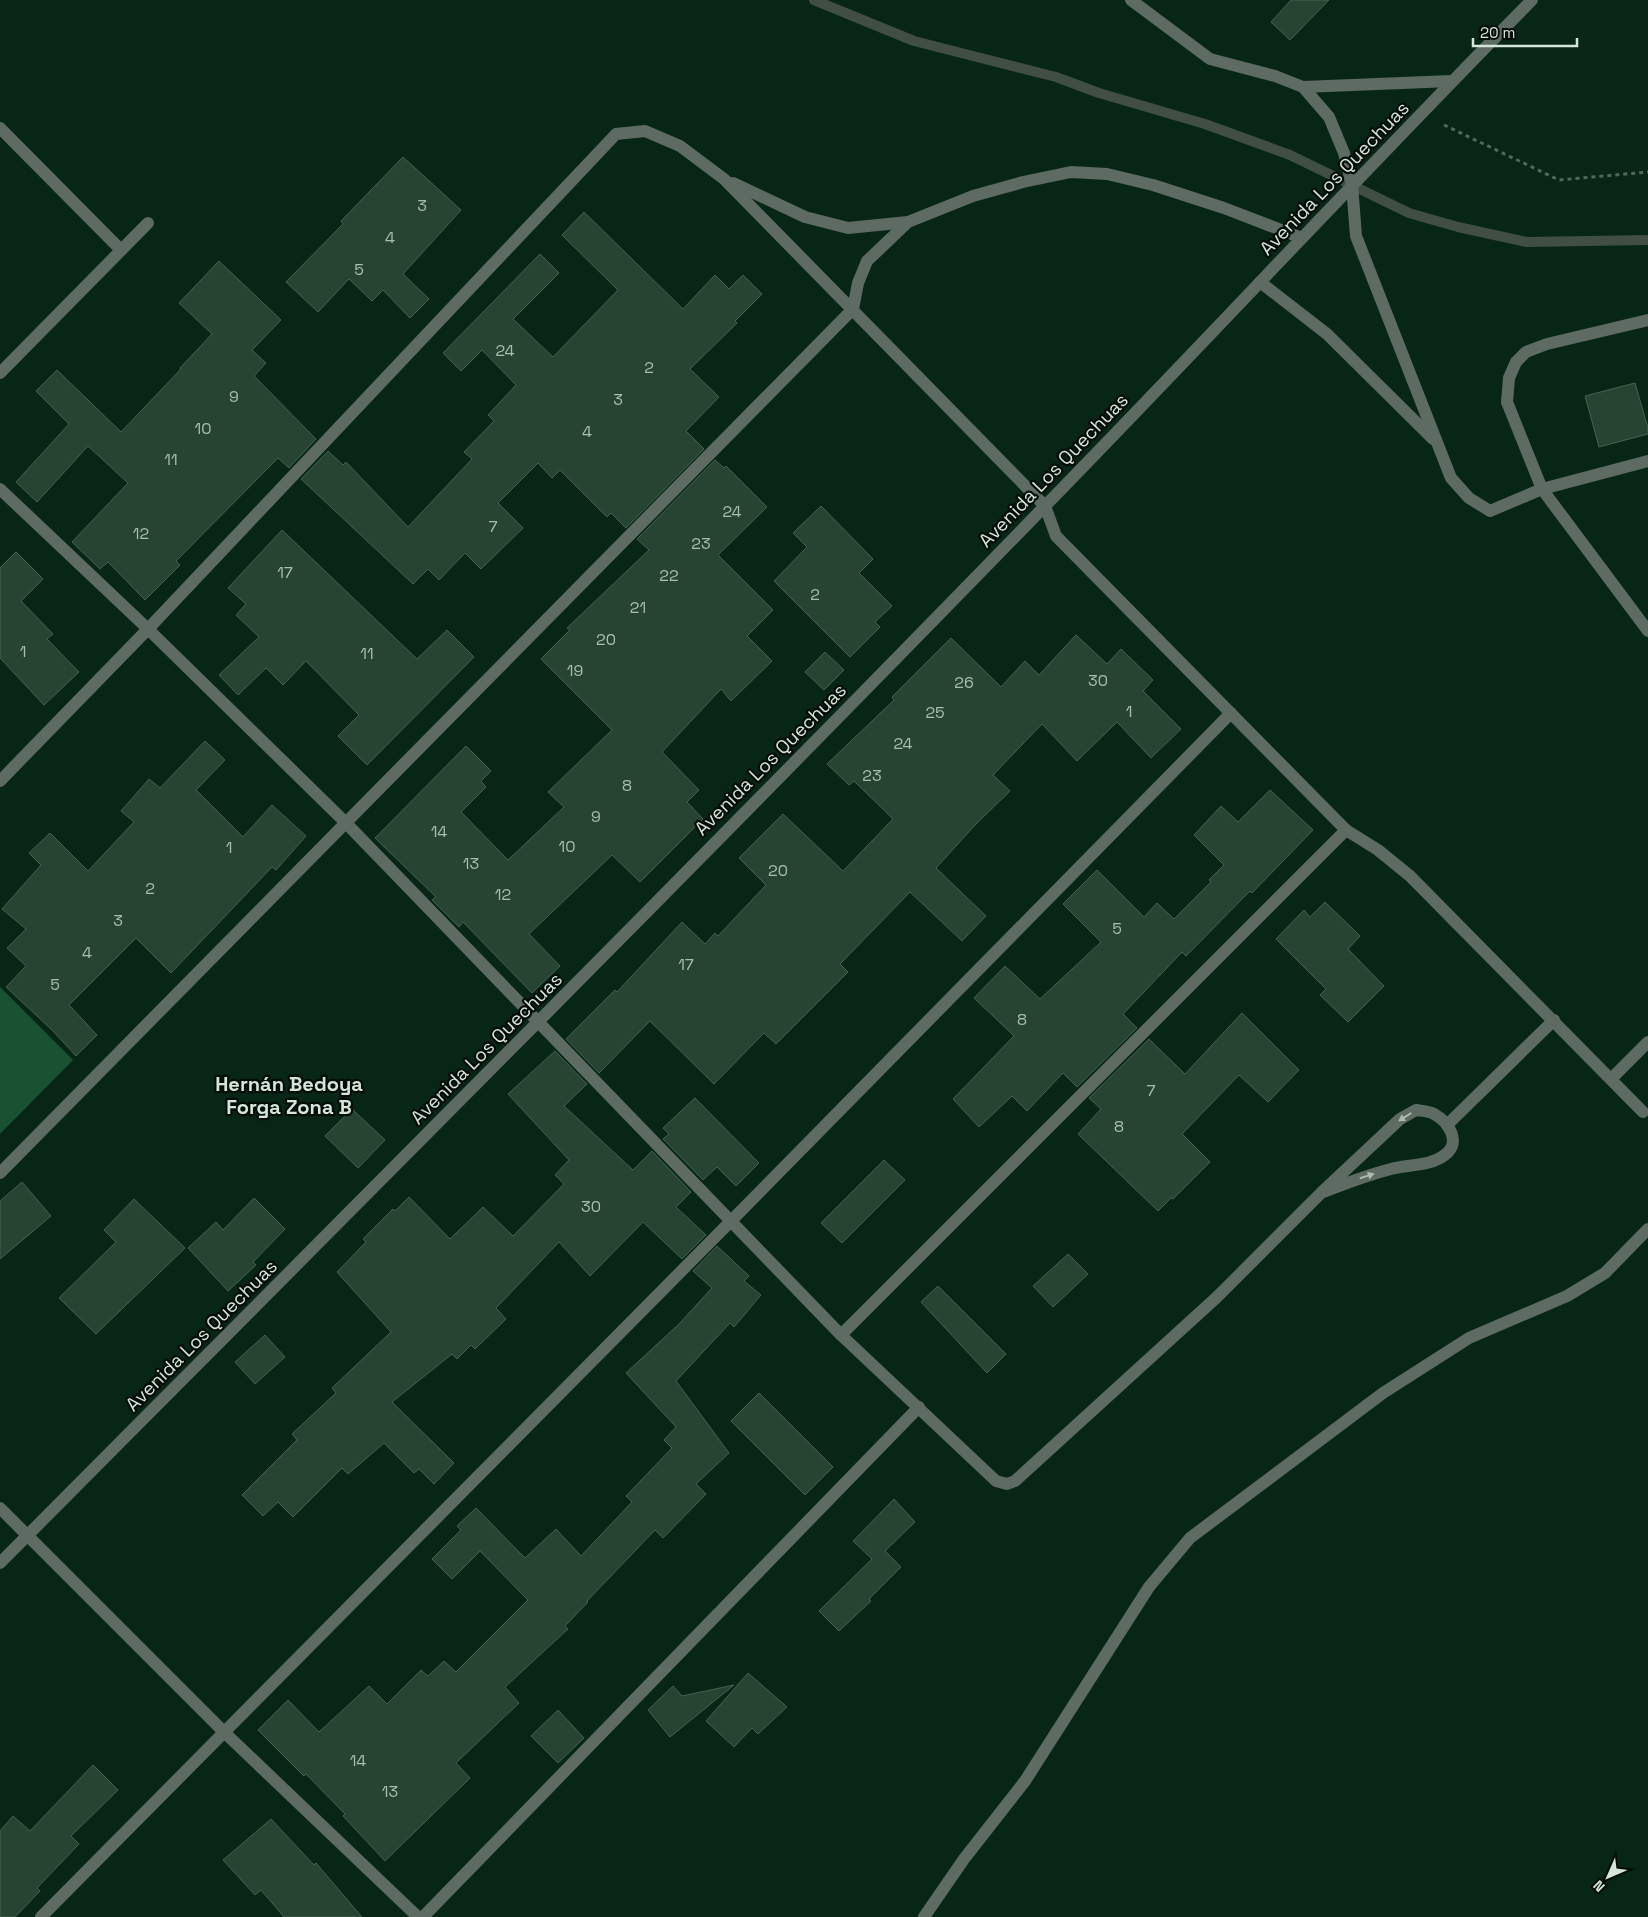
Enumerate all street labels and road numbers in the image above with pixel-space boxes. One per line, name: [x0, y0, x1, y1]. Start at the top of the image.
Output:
street label: Avenida Los Quechuas: [1254, 96, 1415, 261]
street label: Avenida Los Quechuas: [973, 388, 1134, 553]
street label: Avenida Los Quechuas: [689, 678, 852, 841]
street label: Avenida Los Quechuas: [405, 967, 568, 1130]
street label: Avenida Los Quechuas: [120, 1254, 283, 1417]

